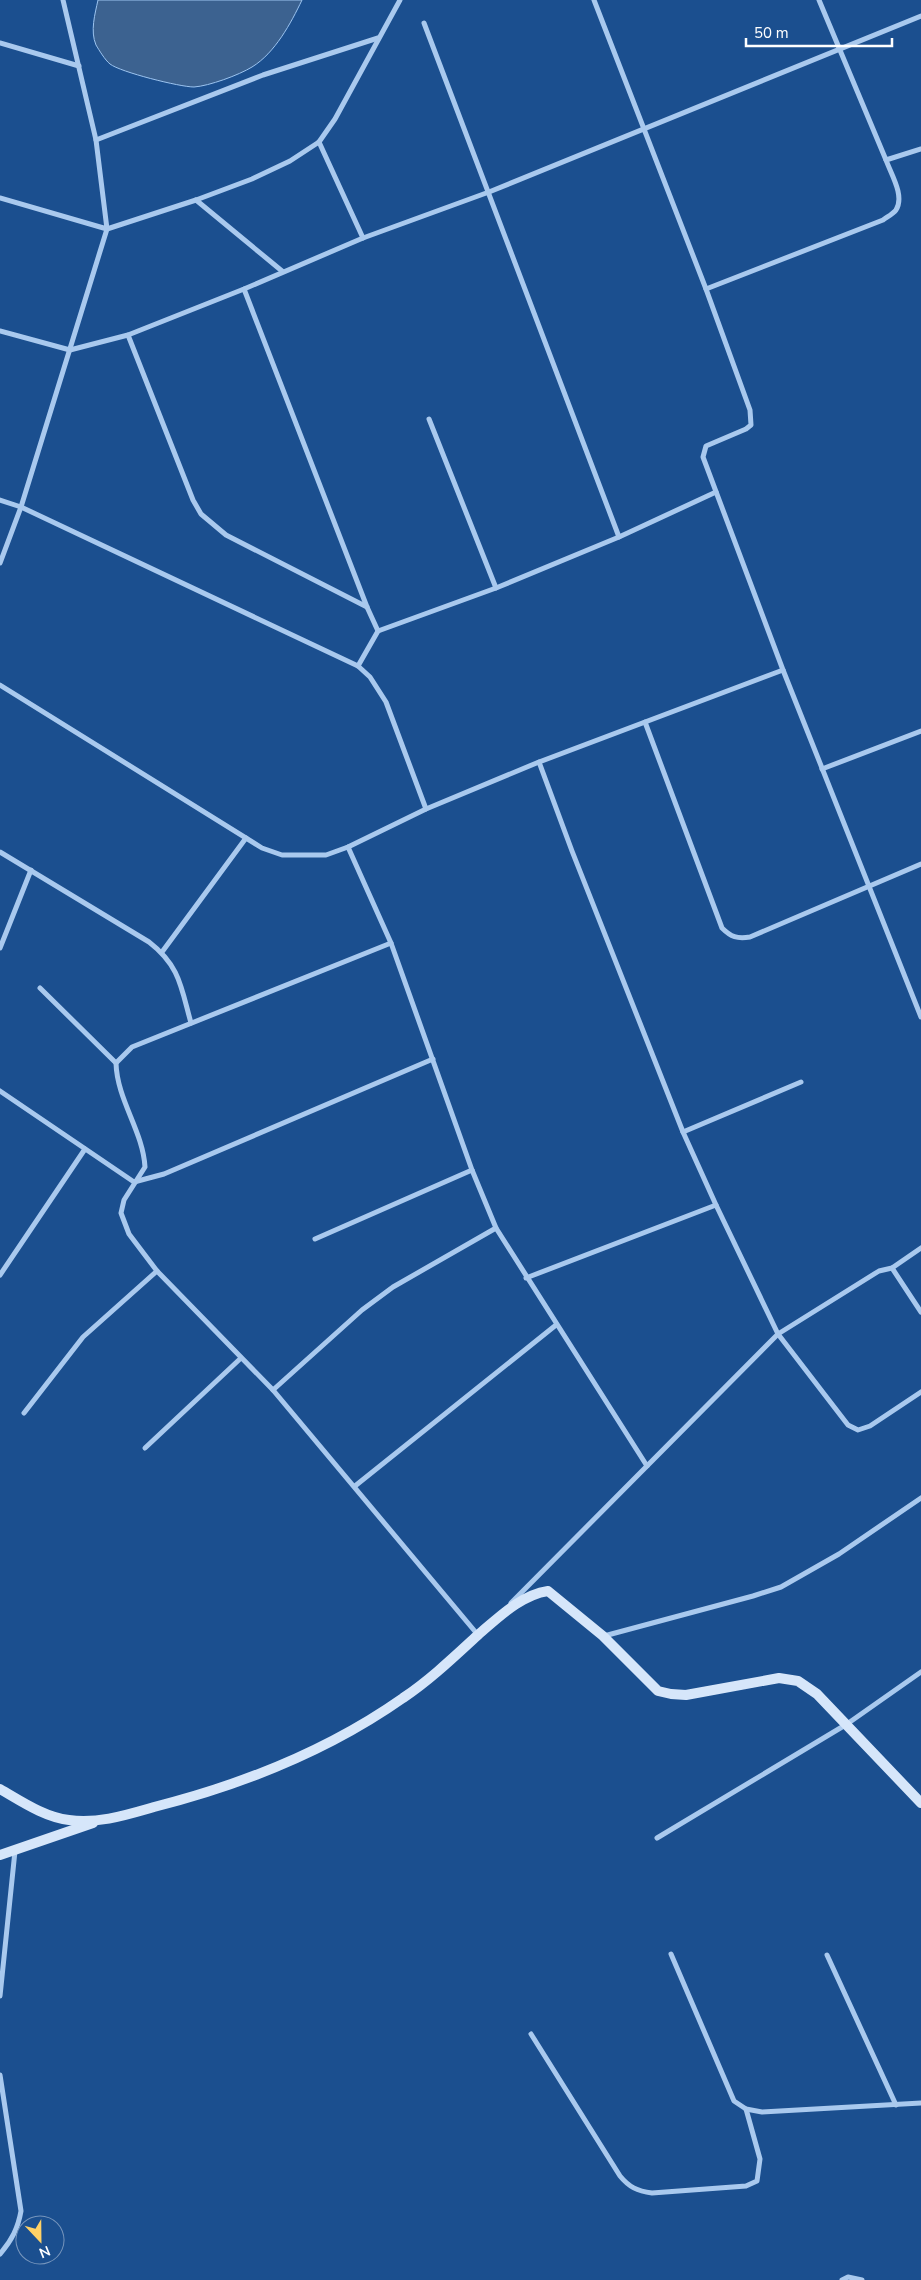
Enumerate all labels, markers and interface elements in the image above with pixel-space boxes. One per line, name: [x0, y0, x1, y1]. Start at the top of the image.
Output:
scale bar: [746, 15, 892, 47]
text: 50 m: [754, 23, 789, 43]
north arrow: [15, 2215, 65, 2265]
text: N: [36, 2241, 53, 2262]

